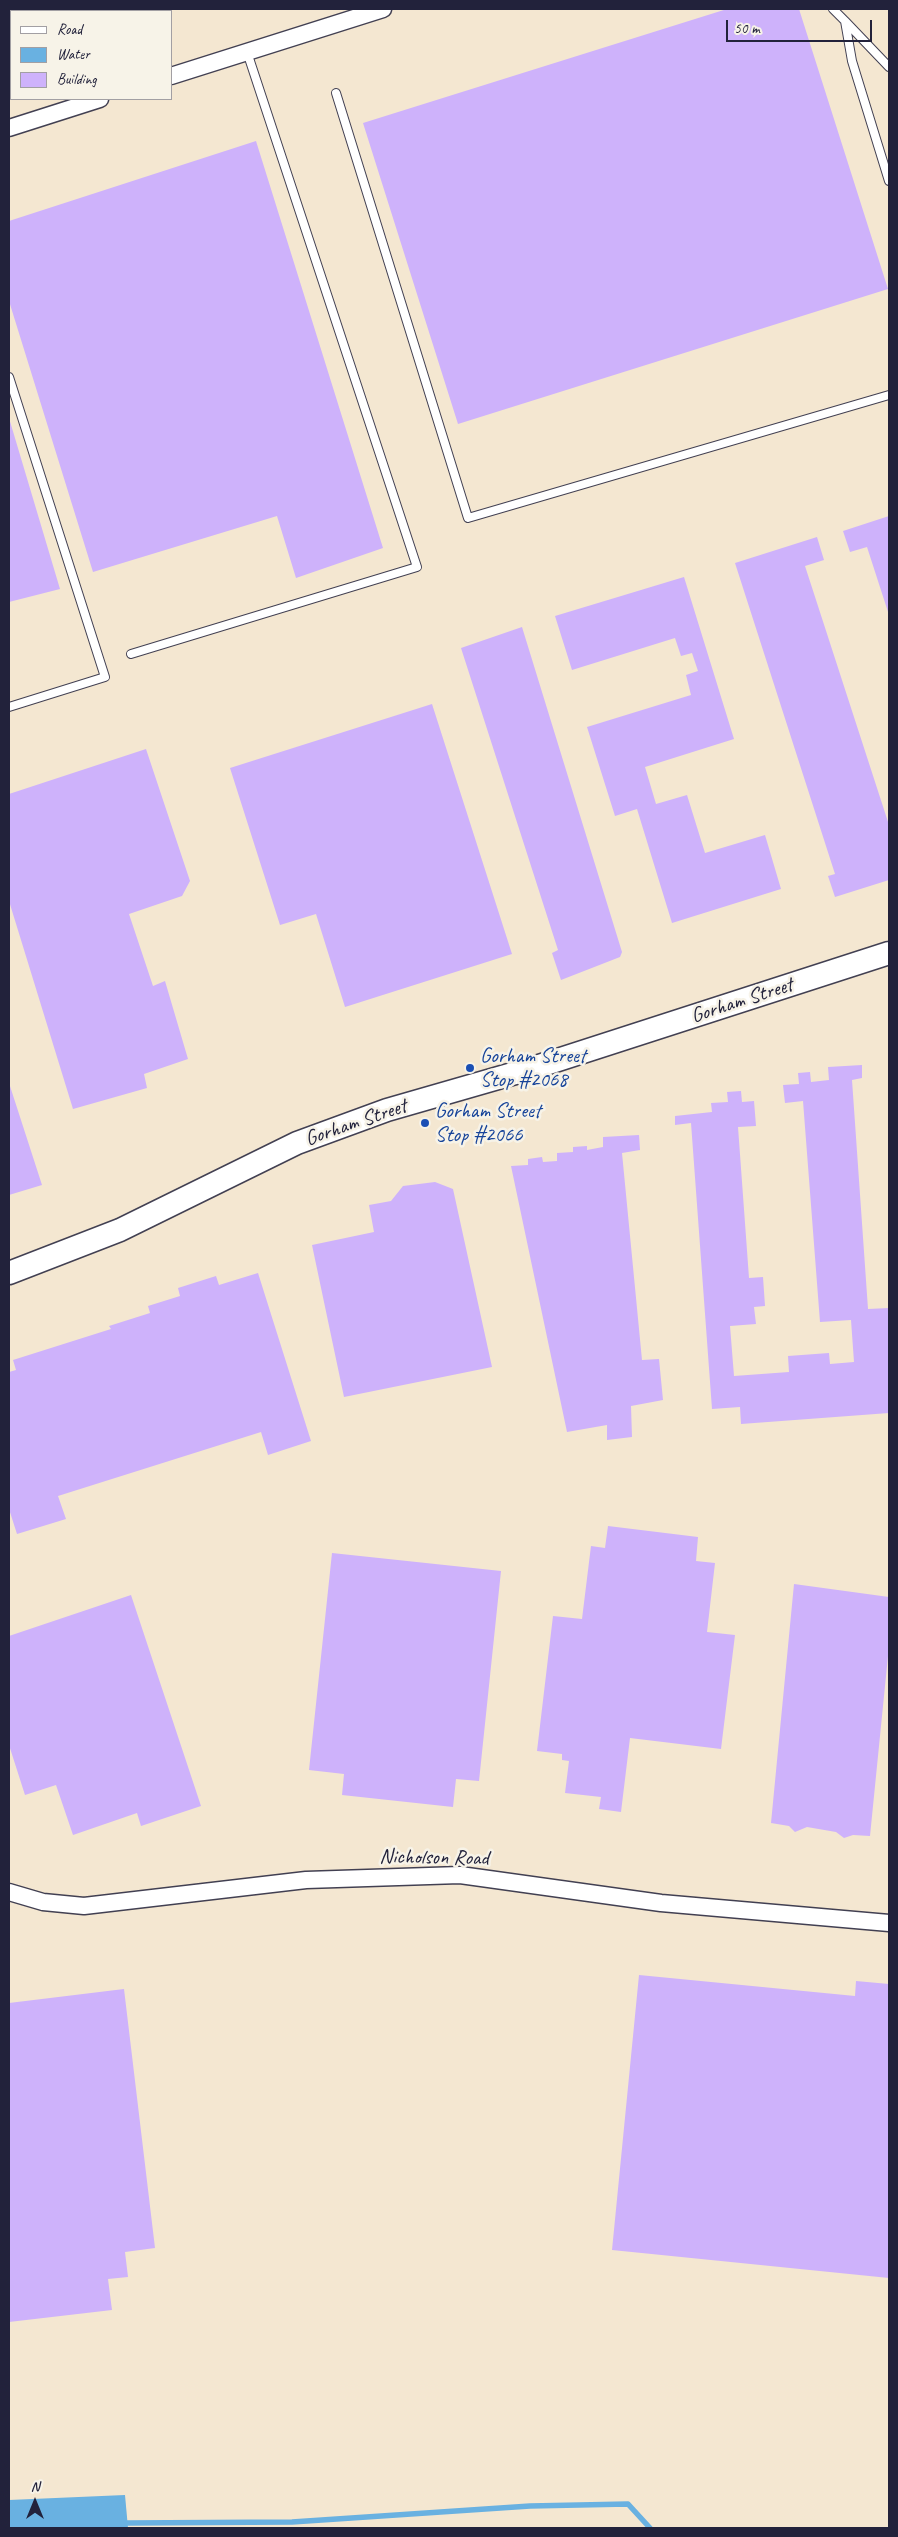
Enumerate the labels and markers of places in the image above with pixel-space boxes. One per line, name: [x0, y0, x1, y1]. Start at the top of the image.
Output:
place label: Gorham Street Stop #2068: [480, 1043, 586, 1093]
marker: Gorham Street Stop #2068: [464, 1062, 476, 1074]
place label: Gorham Street Stop #2066: [435, 1098, 541, 1148]
marker: Gorham Street Stop #2066: [419, 1117, 431, 1129]

